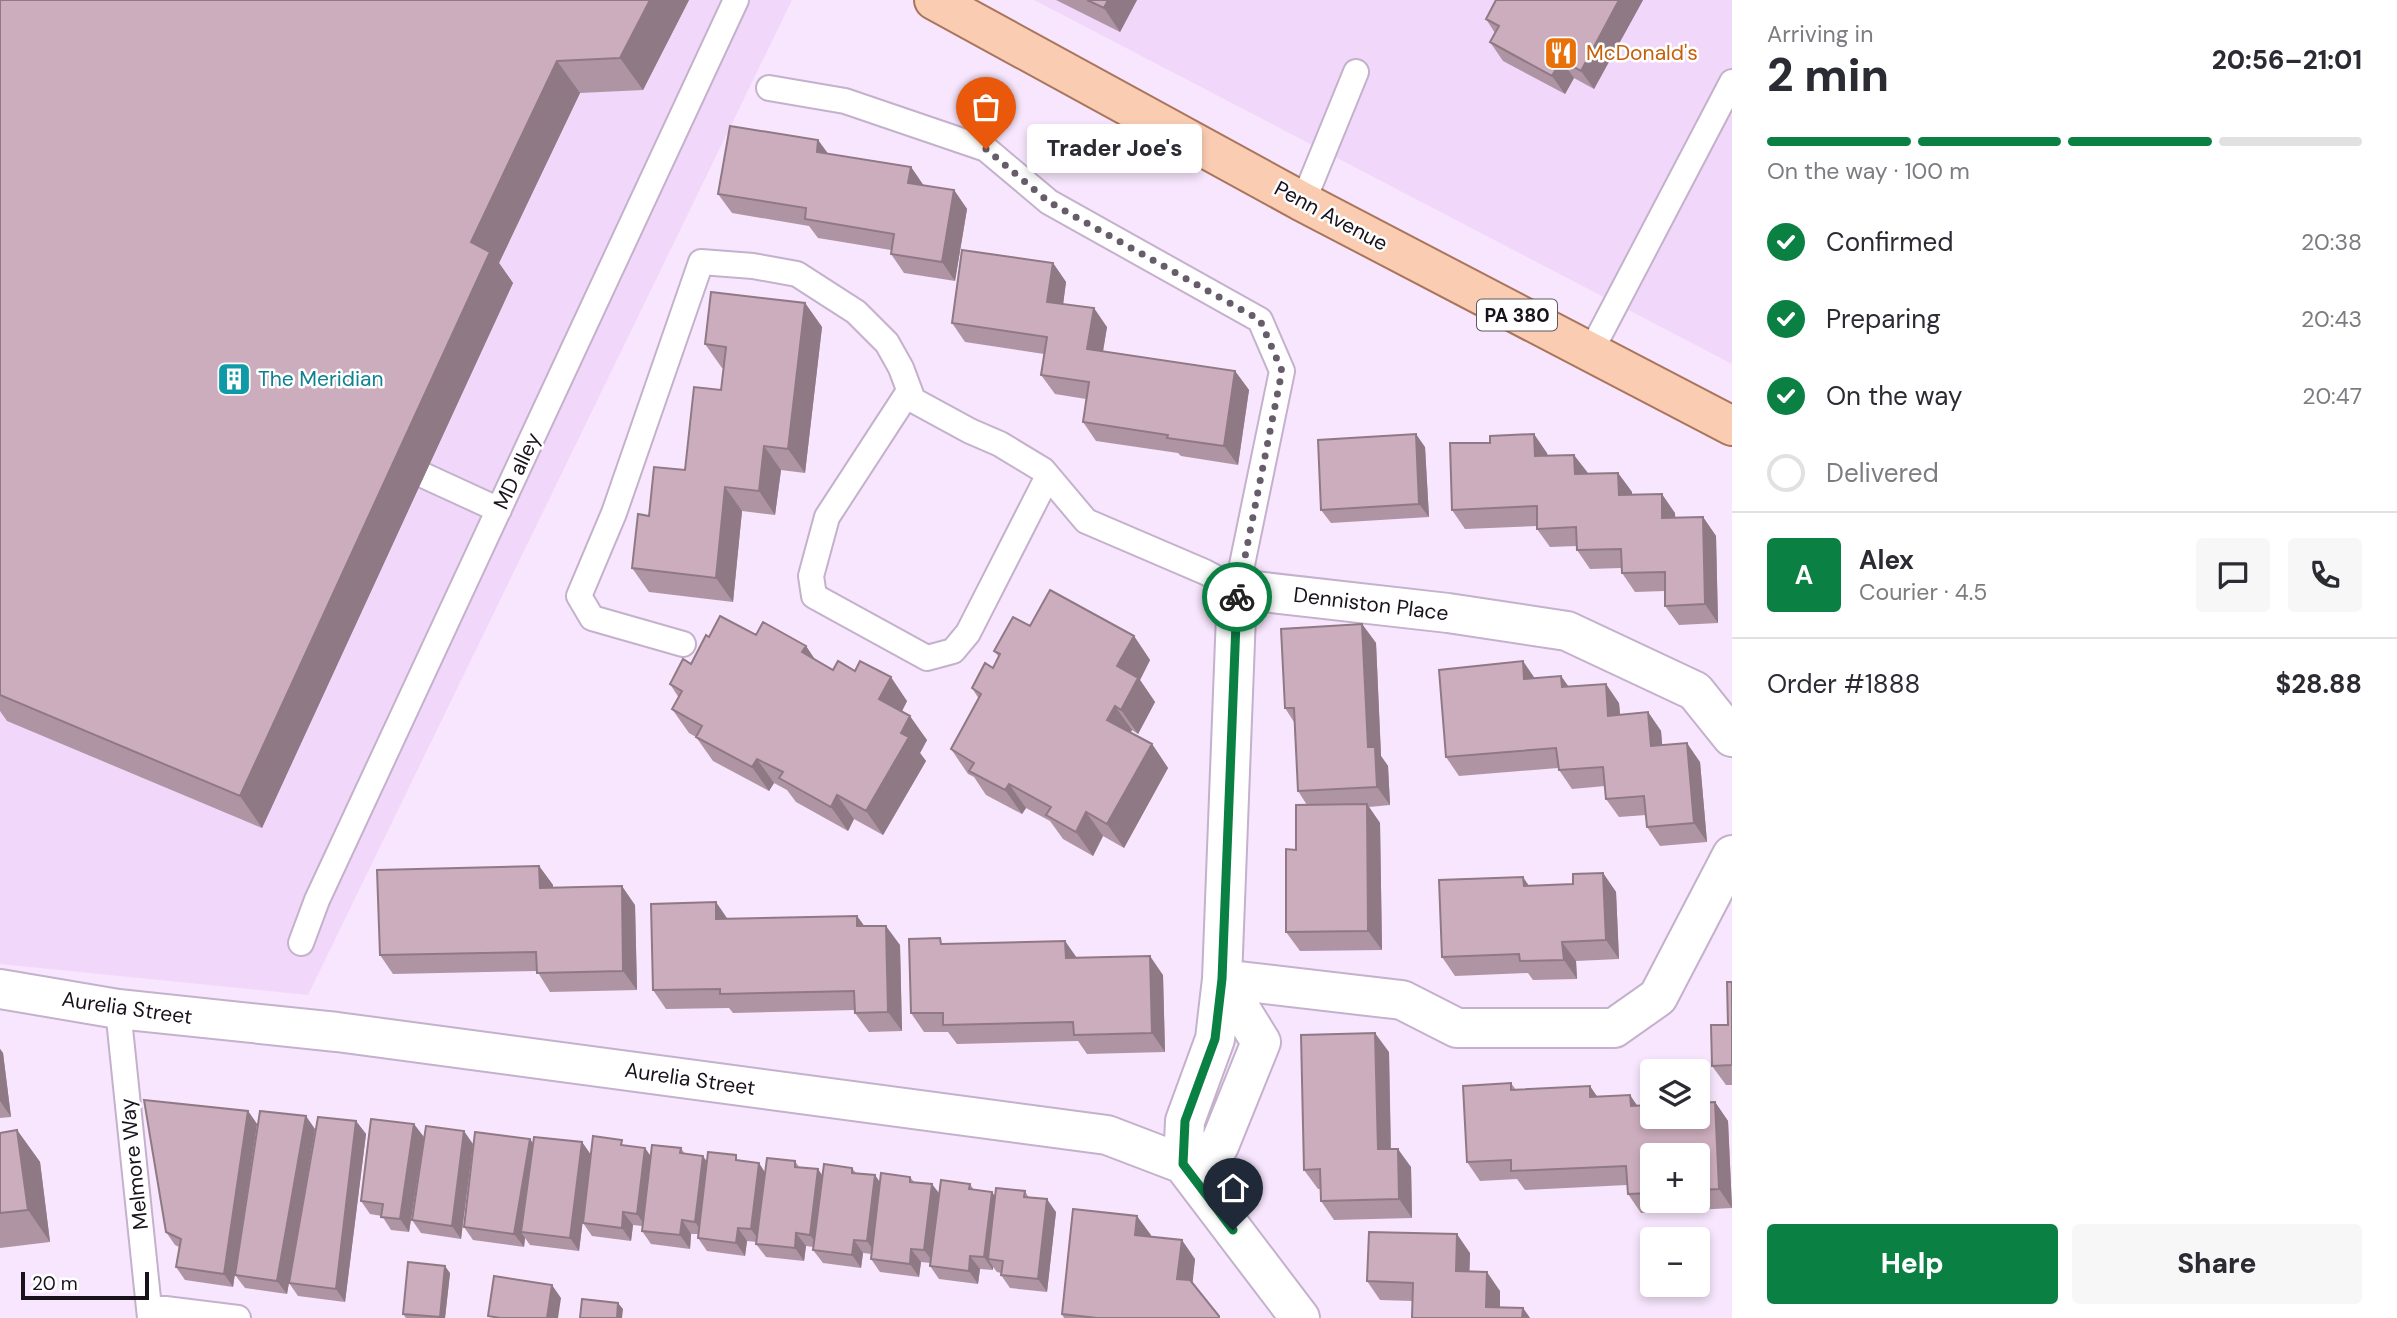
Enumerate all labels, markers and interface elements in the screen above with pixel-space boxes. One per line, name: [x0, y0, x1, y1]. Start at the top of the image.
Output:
text: Arriving in: [1767, 19, 1873, 49]
restaurant icon: McDonald's: [1542, 34, 1580, 72]
place label: McDonald's: [1586, 39, 1698, 67]
text: 20:56–21:01: [2212, 43, 2362, 77]
text: 2 min: [1767, 45, 1889, 105]
pin: [956, 77, 1016, 149]
icon: bag: [967, 88, 1005, 126]
callout: Trader Joe's: [1028, 124, 1203, 174]
text: Trader Joe's: [1047, 133, 1182, 163]
text: On the way · 100 m: [1767, 156, 1970, 186]
street label: Penn Avenue: [1269, 174, 1393, 258]
icon: check: [1767, 223, 1805, 261]
text: Confirmed: [1826, 225, 1953, 259]
text: 20:38: [2301, 227, 2362, 257]
road number: PA 380: [1477, 300, 1557, 330]
icon: check: [1767, 300, 1805, 338]
text: Preparing: [1826, 302, 1941, 336]
text: 20:43: [2301, 304, 2362, 334]
building icon: The Meridian: [215, 360, 253, 398]
place label: The Meridian: [258, 365, 383, 393]
icon: check: [1767, 377, 1805, 415]
text: On the way: [1826, 379, 1962, 413]
text: 20:47: [2302, 381, 2362, 411]
street label: MD alley: [487, 428, 547, 514]
text: Delivered: [1826, 456, 1939, 490]
button: chat: [2196, 538, 2270, 612]
button: phone: [2288, 538, 2362, 612]
text: Alex: [1859, 543, 1914, 577]
text: A: [1795, 558, 1813, 592]
courier: [1202, 562, 1272, 632]
text: Courier · 4.5: [1859, 577, 1987, 607]
icon: bike: [1218, 578, 1256, 616]
street label: Denniston Place: [1292, 581, 1450, 627]
text: Order #1888: [1767, 667, 1920, 701]
text: $28.88: [2276, 667, 2362, 701]
street label: Aurelia Street: [60, 985, 194, 1031]
street label: Aurelia Street: [623, 1056, 757, 1102]
map controls: [1640, 1059, 1710, 1297]
button: layers: [1640, 1059, 1710, 1129]
street label: Melmore Way: [113, 1096, 155, 1231]
button: +: [1640, 1143, 1710, 1213]
pin: [1203, 1158, 1263, 1230]
icon: home: [1214, 1169, 1252, 1207]
button: Help: [1767, 1224, 2058, 1304]
button: Share: [2072, 1224, 2362, 1304]
button: −: [1640, 1227, 1710, 1297]
scale bar: [21, 1269, 149, 1301]
text: 20 m: [32, 1271, 78, 1296]

